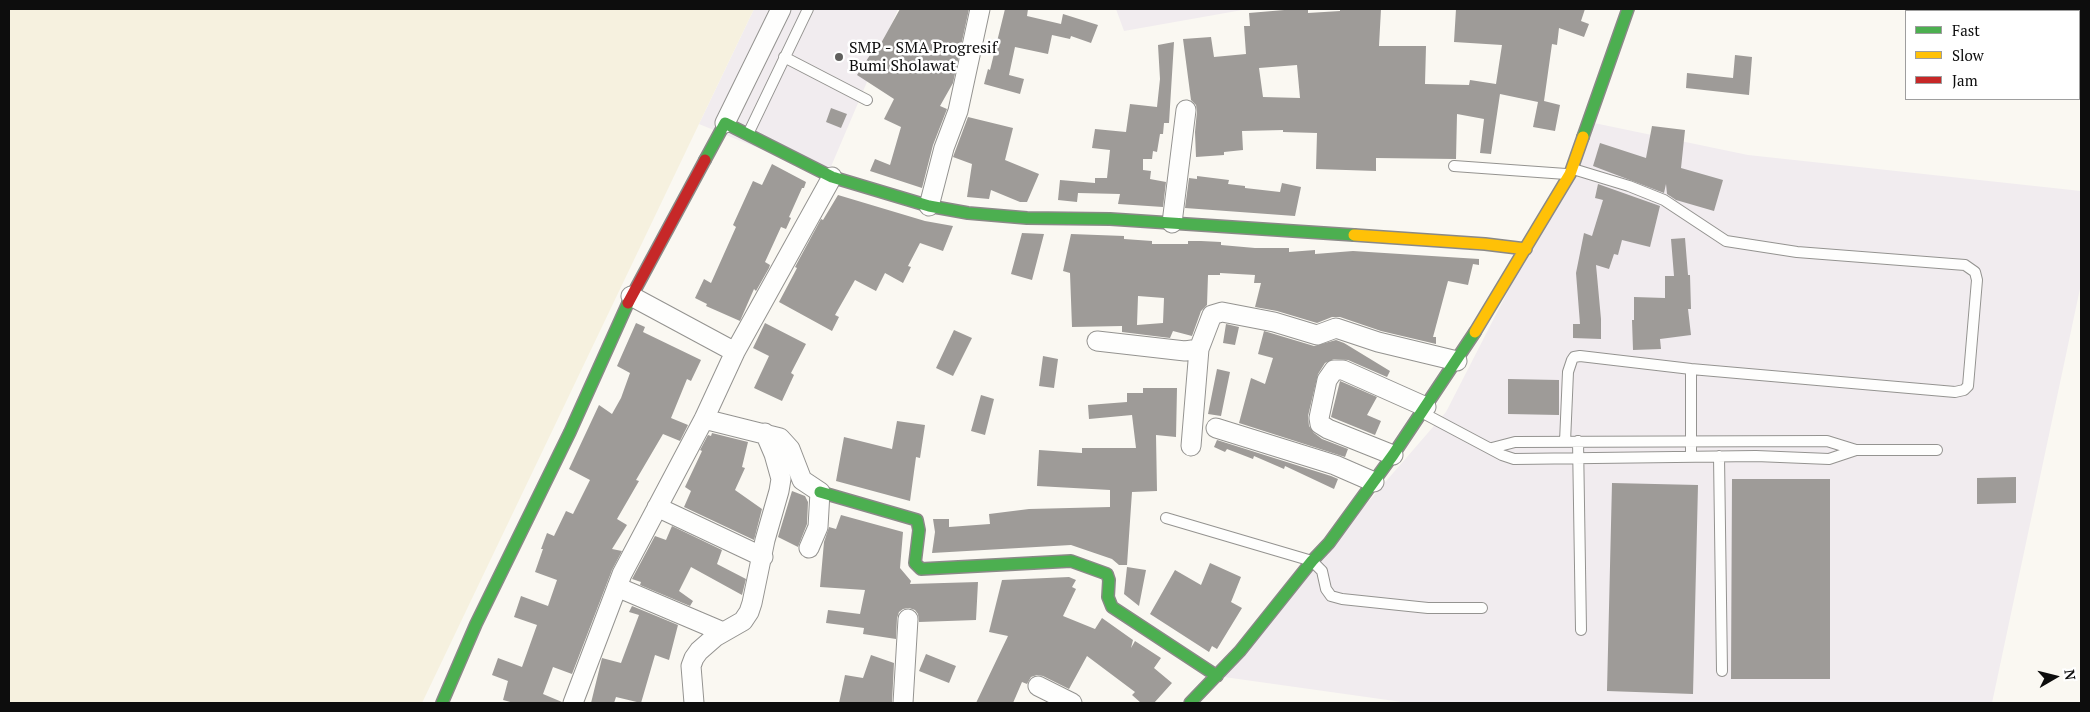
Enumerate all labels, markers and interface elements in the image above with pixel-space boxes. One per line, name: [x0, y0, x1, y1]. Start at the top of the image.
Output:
legend: [1905, 10, 2080, 100]
text: Fast: [1952, 20, 1980, 40]
place label: SMP - SMA Progresif Bumi Sholawat: [849, 38, 997, 76]
text: Slow: [1952, 45, 1984, 65]
marker: SMP - SMA Progresif Bumi Sholawat: [833, 51, 845, 63]
text: Jam: [1952, 70, 1978, 90]
north arrow: [2030, 652, 2080, 702]
text: N: [2060, 668, 2080, 681]

